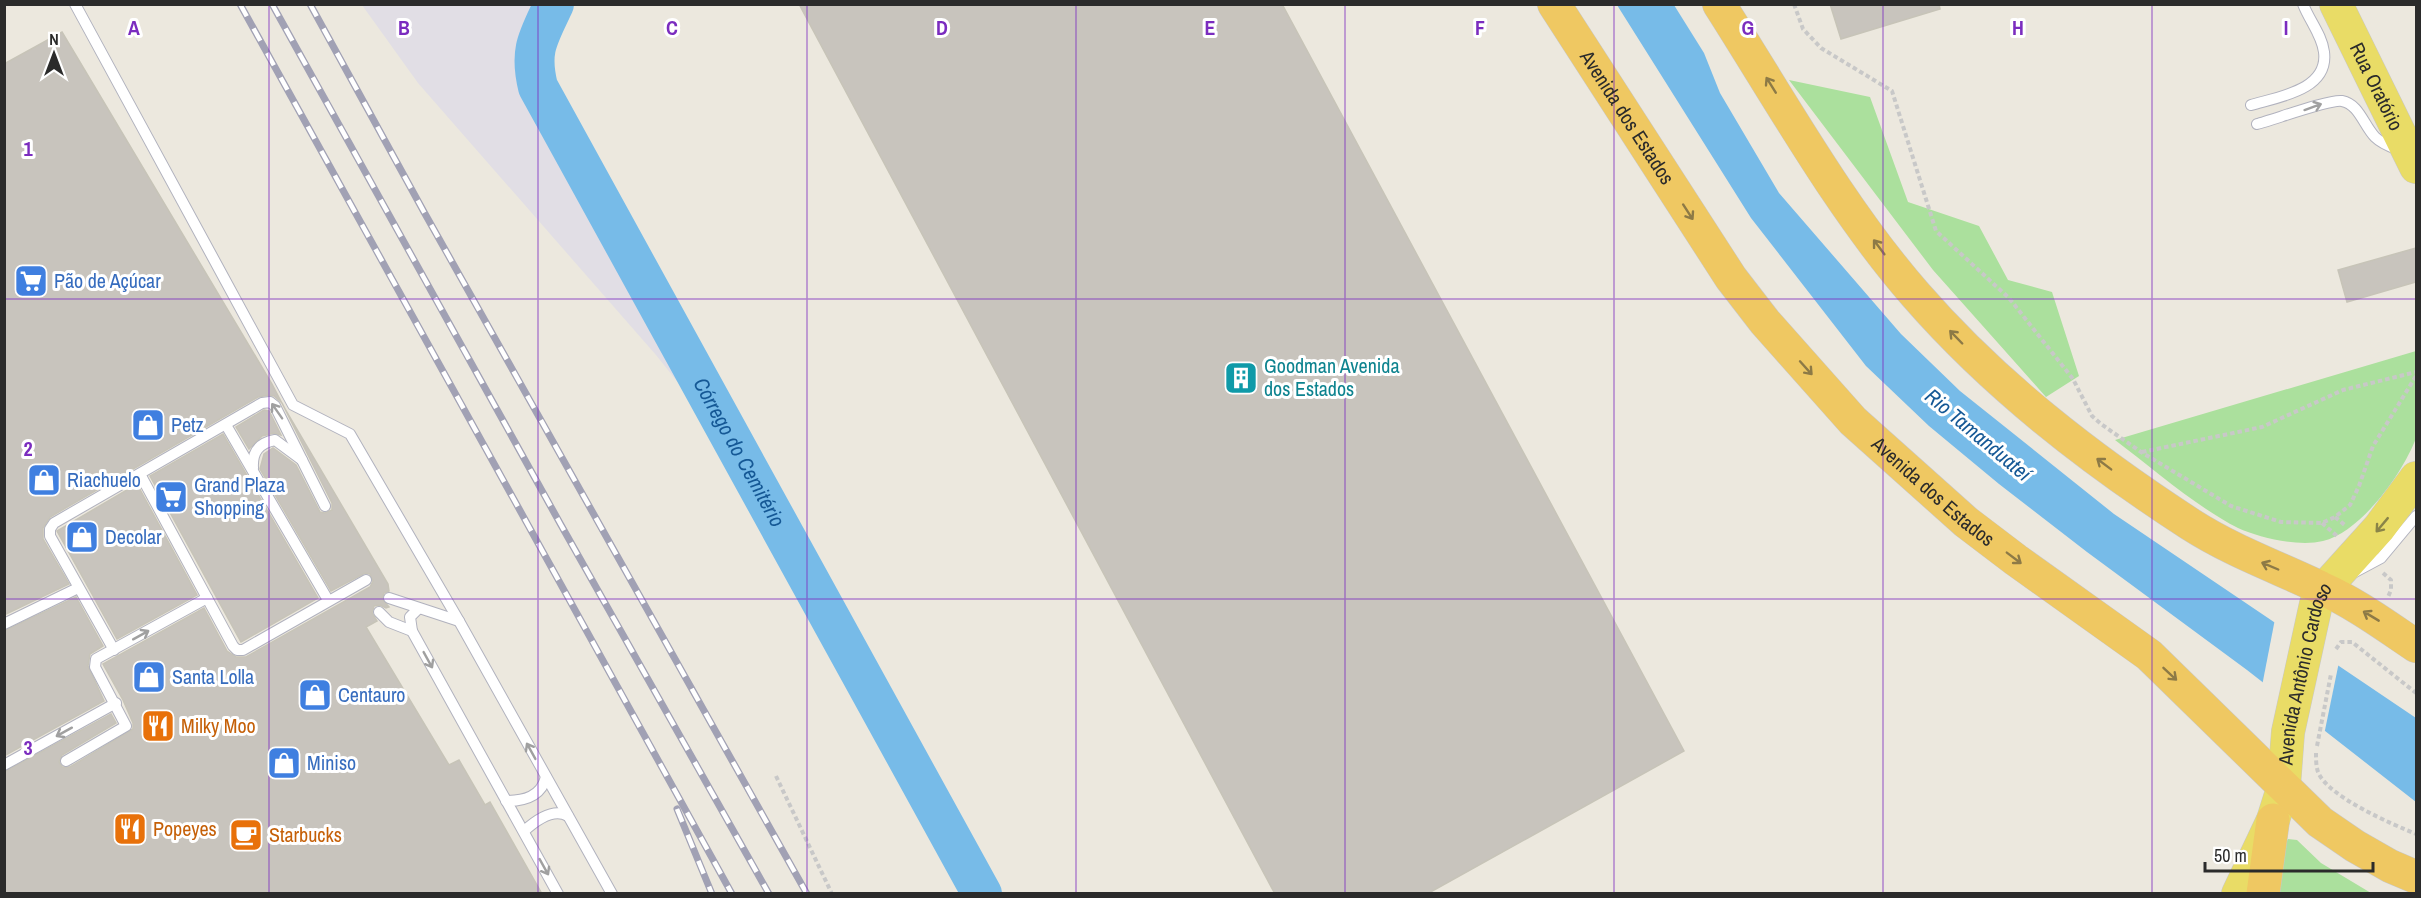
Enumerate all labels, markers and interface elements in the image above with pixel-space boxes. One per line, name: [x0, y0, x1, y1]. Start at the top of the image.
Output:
text: A: [128, 14, 140, 41]
text: B: [398, 14, 410, 41]
text: C: [666, 14, 678, 41]
text: D: [936, 14, 948, 41]
text: E: [1205, 14, 1216, 41]
text: F: [1475, 14, 1485, 41]
text: G: [1742, 14, 1754, 41]
text: H: [2012, 14, 2024, 41]
text: I: [2284, 14, 2288, 41]
north arrow: [24, 24, 84, 84]
text: N: [49, 28, 59, 50]
street label: Rua Oratório: [2344, 38, 2410, 135]
street label: Avenida dos Estados: [1574, 44, 1681, 189]
one-way arrow: [1765, 78, 1777, 94]
one-way arrow: [2303, 101, 2322, 112]
text: 1: [23, 135, 33, 162]
one-way arrow: [1683, 203, 1695, 220]
one-way arrow: [1873, 240, 1886, 256]
supermarket icon: Pão de Açúcar: [13, 263, 49, 299]
place label: Pão de Açúcar: [54, 267, 161, 294]
one-way arrow: [1949, 330, 1964, 345]
place label: Goodman Avenida dos Estados: [1264, 352, 1400, 402]
building icon: Goodman Avenida dos Estados: [1223, 360, 1259, 396]
one-way arrow: [1799, 360, 1813, 375]
water label: Córrego do Cemitério: [687, 372, 792, 532]
water label: Rio Tamanduateí: [1919, 382, 2039, 489]
one-way arrow: [271, 403, 283, 419]
shop icon: Petz: [130, 407, 166, 443]
place label: Petz: [171, 411, 204, 438]
street label: Avenida dos Estados: [1865, 429, 2000, 552]
text: 2: [23, 435, 33, 462]
one-way arrow: [2096, 458, 2112, 471]
shop icon: Riachuelo: [26, 462, 62, 498]
place label: Riachuelo: [67, 466, 141, 493]
place label: Grand Plaza Shopping: [194, 471, 285, 521]
supermarket icon: Grand Plaza Shopping: [153, 479, 189, 515]
one-way arrow: [2375, 517, 2388, 533]
shop icon: Decolar: [64, 519, 100, 555]
place label: Decolar: [105, 523, 162, 550]
one-way arrow: [2006, 552, 2022, 565]
one-way arrow: [2261, 560, 2279, 571]
street label: Avenida Antônio Cardoso: [2271, 575, 2337, 767]
one-way arrow: [2363, 610, 2380, 622]
one-way arrow: [132, 628, 149, 640]
one-way arrow: [423, 650, 434, 668]
shop icon: Santa Lolla: [131, 659, 167, 695]
place label: Santa Lolla: [172, 663, 254, 690]
one-way arrow: [2163, 667, 2178, 682]
shop icon: Centauro: [297, 677, 333, 713]
place label: Centauro: [338, 681, 405, 708]
restaurant icon: Milky Moo: [140, 708, 176, 744]
place label: Milky Moo: [181, 712, 256, 739]
one-way arrow: [56, 727, 74, 738]
text: 3: [23, 734, 33, 761]
one-way arrow: [525, 743, 537, 760]
shop icon: Miniso: [266, 745, 302, 781]
place label: Miniso: [307, 749, 356, 776]
restaurant icon: Popeyes: [112, 811, 148, 847]
place label: Popeyes: [153, 815, 217, 842]
cafe icon: Starbucks: [228, 817, 264, 853]
place label: Starbucks: [269, 821, 342, 848]
scale bar: [2205, 835, 2373, 873]
text: 50 m: [2214, 843, 2247, 868]
one-way arrow: [538, 858, 550, 875]

